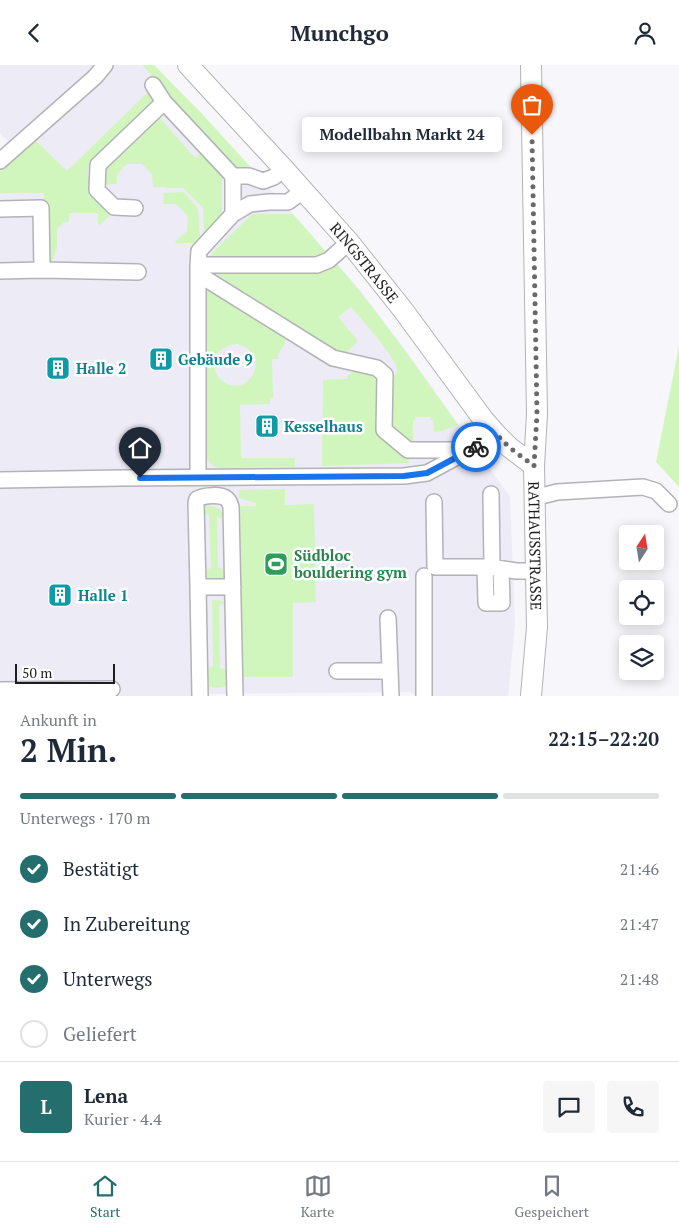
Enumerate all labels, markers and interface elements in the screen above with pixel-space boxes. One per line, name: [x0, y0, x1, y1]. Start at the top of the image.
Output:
text: Munchgo: [290, 18, 389, 47]
icon: back: [20, 19, 48, 47]
icon: person: [631, 19, 659, 47]
pin: [511, 84, 553, 135]
icon: bag: [518, 91, 546, 119]
callout: Modellbahn Markt 24: [302, 117, 502, 153]
text: Modellbahn Markt 24: [319, 123, 485, 145]
street label: RINGSTRASSE: [326, 218, 403, 307]
building icon: Gebäude 9: [148, 346, 174, 372]
place label: Gebäude 9: [178, 349, 253, 369]
building icon: Halle 2: [45, 355, 71, 381]
place label: Halle 2: [76, 358, 126, 378]
building icon: Kesselhaus: [254, 413, 280, 439]
place label: Kesselhaus: [284, 416, 363, 436]
courier: [451, 422, 501, 472]
pin: [119, 427, 161, 478]
icon: bike: [462, 433, 490, 461]
icon: home: [126, 434, 154, 462]
street label: RATHAUSSTRASSE: [524, 481, 547, 611]
north arrow: [619, 525, 664, 570]
map controls: [619, 525, 664, 680]
place label: Südbloc bouldering gym: [293, 545, 407, 582]
sports icon: Südbloc bouldering gym: [263, 551, 289, 577]
button: locate: [619, 580, 664, 625]
building icon: Halle 1: [47, 582, 73, 608]
place label: Halle 1: [78, 585, 128, 605]
button: layers: [619, 635, 664, 680]
scale bar: [15, 661, 115, 684]
text: 50 m: [22, 663, 52, 682]
text: Ankunft in: [20, 709, 97, 731]
text: 22:15–22:20: [548, 726, 659, 751]
text: 2 Min.: [20, 729, 117, 771]
text: Unterwegs · 170 m: [20, 807, 150, 829]
icon: check: [20, 855, 48, 883]
text: Bestätigt: [63, 856, 139, 881]
text: 21:46: [620, 858, 659, 880]
icon: check: [20, 910, 48, 938]
text: In Zubereitung: [63, 911, 190, 936]
text: 21:47: [620, 913, 659, 935]
icon: check: [20, 965, 48, 993]
text: Unterwegs: [63, 966, 153, 991]
text: 21:48: [620, 968, 659, 990]
text: Geliefert: [63, 1021, 137, 1046]
button: chat: [543, 1081, 595, 1133]
button: phone: [607, 1081, 659, 1133]
text: Lena: [84, 1083, 128, 1108]
text: L: [40, 1094, 52, 1119]
text: Kurier · 4.4: [84, 1108, 162, 1130]
tab: Start: [90, 1172, 120, 1221]
tab: Karte: [301, 1172, 334, 1221]
tab: Gespeichert: [515, 1172, 589, 1221]

